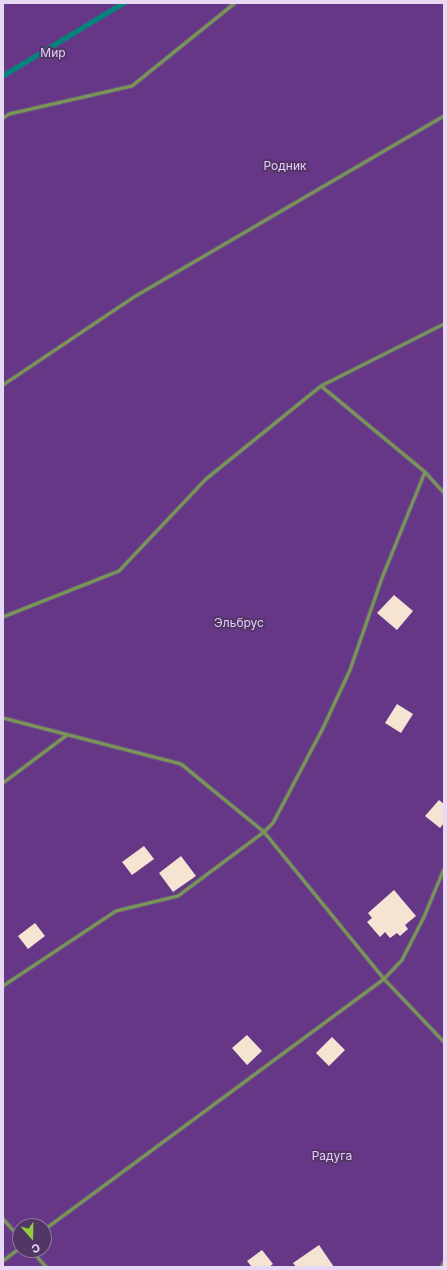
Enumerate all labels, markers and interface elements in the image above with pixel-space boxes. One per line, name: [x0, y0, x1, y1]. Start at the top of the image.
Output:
park label: Мир: [40, 46, 66, 60]
park label: Родник: [263, 159, 307, 173]
park label: Эльбрус: [214, 616, 264, 630]
park label: Радуга: [312, 1149, 352, 1163]
north arrow: [12, 1218, 52, 1258]
text: С: [30, 1240, 42, 1256]

